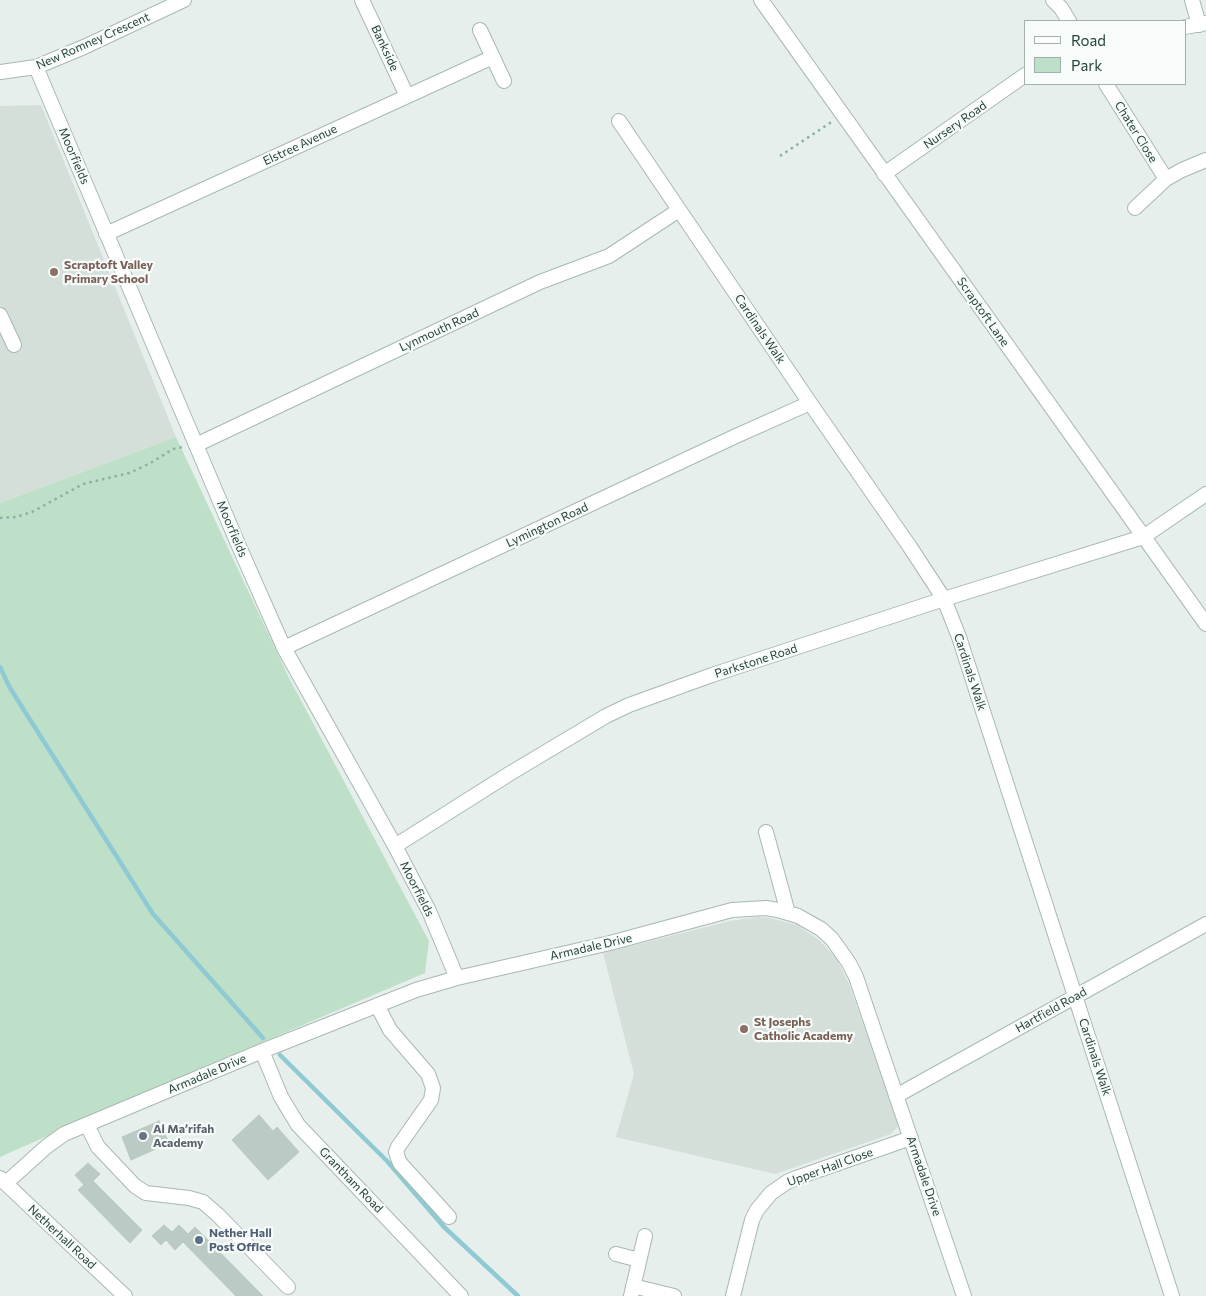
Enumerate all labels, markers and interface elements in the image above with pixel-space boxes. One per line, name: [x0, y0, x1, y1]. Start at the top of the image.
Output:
street label: New Romney Crescent: [34, 9, 152, 73]
legend: [1024, 20, 1186, 85]
street label: Bankside: [368, 23, 402, 73]
text: Road: [1071, 31, 1106, 49]
text: Park: [1071, 56, 1102, 74]
street label: Nursery Road: [921, 98, 989, 152]
street label: Chater Close: [1111, 99, 1161, 165]
street label: Elstree Avenue: [261, 122, 339, 168]
street label: Moorfields: [56, 125, 92, 187]
place label: Scraptoft Valley Primary School: [64, 258, 153, 286]
marker: Scraptoft Valley Primary School: [48, 266, 60, 278]
street label: Scraptoft Lane: [954, 275, 1012, 349]
street label: Cardinals Walk: [732, 292, 788, 366]
street label: Lynmouth Road: [397, 305, 481, 355]
street label: Moorfields: [214, 498, 250, 560]
street label: Lymington Road: [504, 500, 590, 550]
street label: Cardinals Walk: [951, 631, 989, 713]
street label: Parkstone Road: [713, 641, 799, 681]
street label: Moorfields: [397, 859, 437, 919]
street label: Armadale Drive: [549, 931, 633, 963]
street label: Hartfield Road: [1013, 984, 1089, 1036]
place label: St Josephs Catholic Academy: [754, 1015, 853, 1043]
street label: Cardinals Walk: [1076, 1016, 1114, 1098]
marker: St Josephs Catholic Academy: [738, 1023, 750, 1035]
street label: Armadale Drive: [166, 1051, 248, 1097]
place label: Al Ma’rifah Academy: [153, 1122, 214, 1150]
marker: Al Ma’rifah Academy: [137, 1130, 149, 1142]
street label: Armadale Drive: [904, 1134, 944, 1218]
street label: Grantham Road: [316, 1144, 386, 1216]
street label: Upper Hall Close: [785, 1145, 875, 1189]
street label: Netherhall Road: [25, 1202, 99, 1272]
place label: Nether Hall Post Office: [209, 1226, 272, 1254]
marker: Nether Hall Post Office: [193, 1234, 205, 1246]

